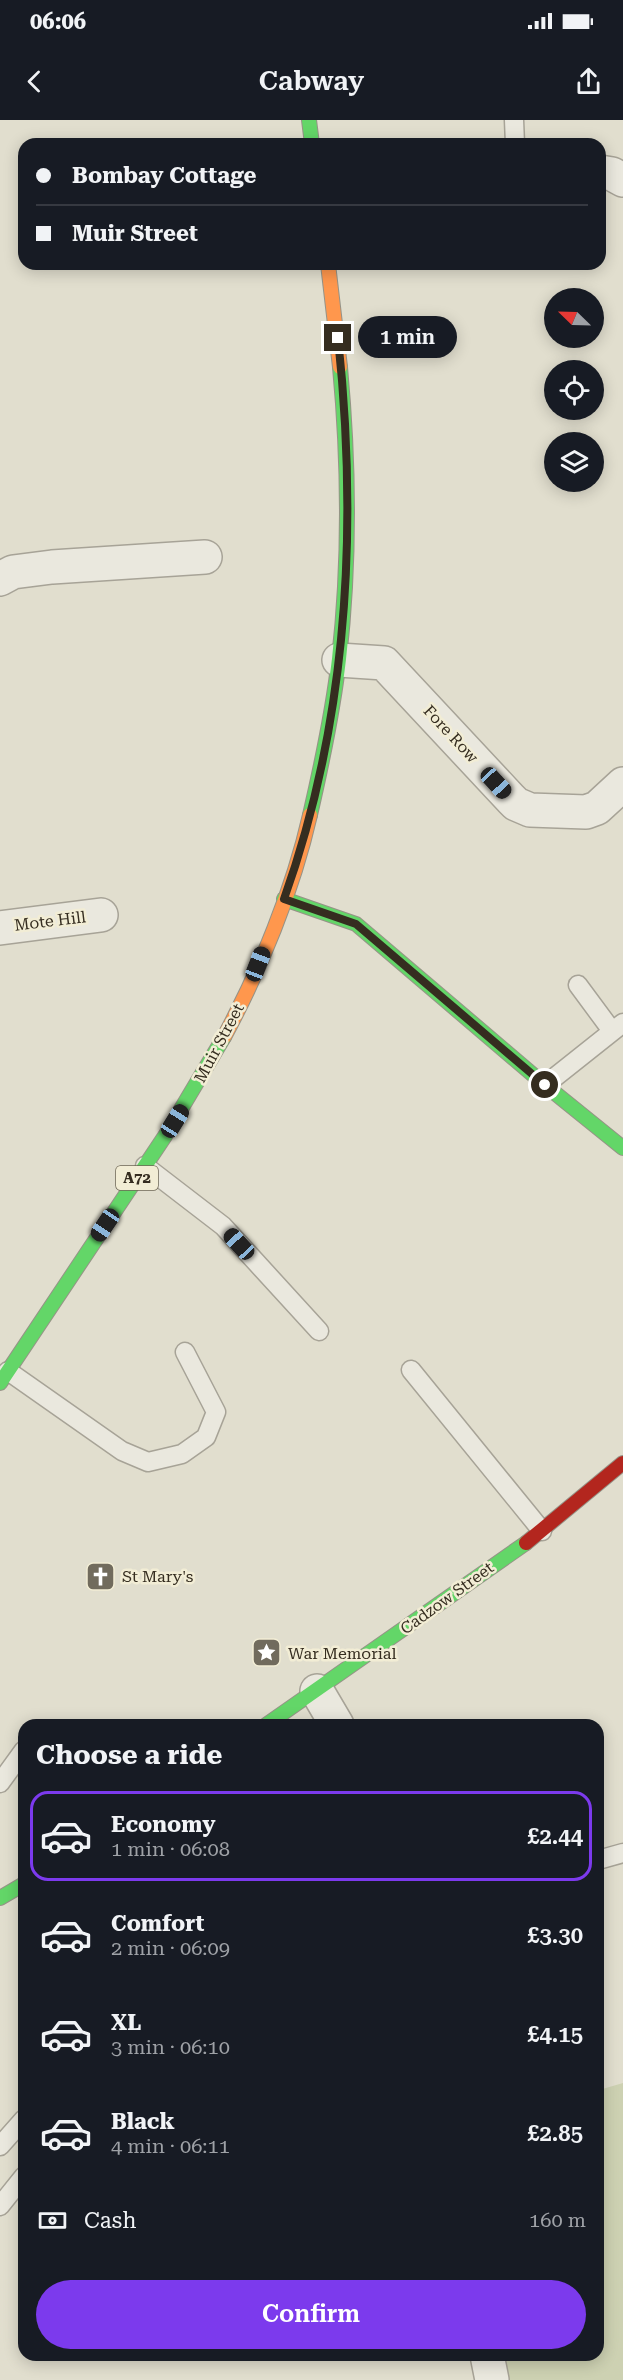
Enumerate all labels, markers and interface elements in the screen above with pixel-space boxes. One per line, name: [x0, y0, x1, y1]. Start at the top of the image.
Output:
text: 06:06: [30, 9, 86, 34]
icon: back: [18, 65, 51, 98]
text: Cabway: [259, 65, 364, 97]
icon: share: [572, 65, 605, 98]
text: Bombay Cottage: [72, 163, 256, 188]
text: Muir Street: [72, 221, 198, 246]
north arrow: [544, 288, 604, 348]
map controls: [544, 288, 604, 492]
callout: 1 min: [359, 317, 458, 359]
route end: [324, 324, 351, 351]
text: 1 min: [380, 325, 435, 349]
button: locate: [544, 360, 604, 420]
button: layers: [544, 432, 604, 492]
street label: Fore Row: [420, 701, 483, 767]
car: [477, 764, 515, 802]
street label: Mote Hill: [13, 907, 87, 935]
car: [243, 944, 273, 984]
street label: Muir Street: [190, 1000, 248, 1086]
route start: [531, 1071, 558, 1098]
car: [158, 1101, 192, 1141]
road number: A72: [116, 1166, 158, 1190]
car: [87, 1205, 123, 1245]
car: [220, 1225, 258, 1263]
street label: Cadzow Street: [397, 1558, 497, 1638]
church icon: St Mary's: [85, 1560, 117, 1592]
place label: St Mary's: [122, 1567, 194, 1586]
place icon: War Memorial: [251, 1637, 283, 1669]
place label: War Memorial: [288, 1644, 397, 1663]
text: Choose a ride: [36, 1739, 222, 1771]
icon: car: [39, 1809, 93, 1863]
text: Economy: [111, 1812, 215, 1837]
text: £2.44: [527, 1824, 583, 1849]
text: 1 min · 06:08: [111, 1837, 230, 1861]
icon: car: [39, 1908, 93, 1962]
text: Comfort: [111, 1911, 204, 1936]
text: £3.30: [527, 1923, 583, 1948]
text: 2 min · 06:09: [111, 1936, 230, 1960]
icon: car: [39, 2007, 93, 2061]
text: XL: [111, 2010, 141, 2035]
text: £4.15: [527, 2022, 583, 2047]
text: 3 min · 06:10: [111, 2035, 230, 2059]
icon: car: [39, 2106, 93, 2160]
text: Black: [111, 2109, 175, 2134]
text: £2.85: [527, 2121, 583, 2146]
text: 4 min · 06:11: [111, 2134, 230, 2158]
icon: cash: [36, 2204, 69, 2237]
text: Cash: [84, 2208, 136, 2233]
text: 160 m: [529, 2208, 586, 2232]
button: Confirm: [36, 2280, 586, 2349]

